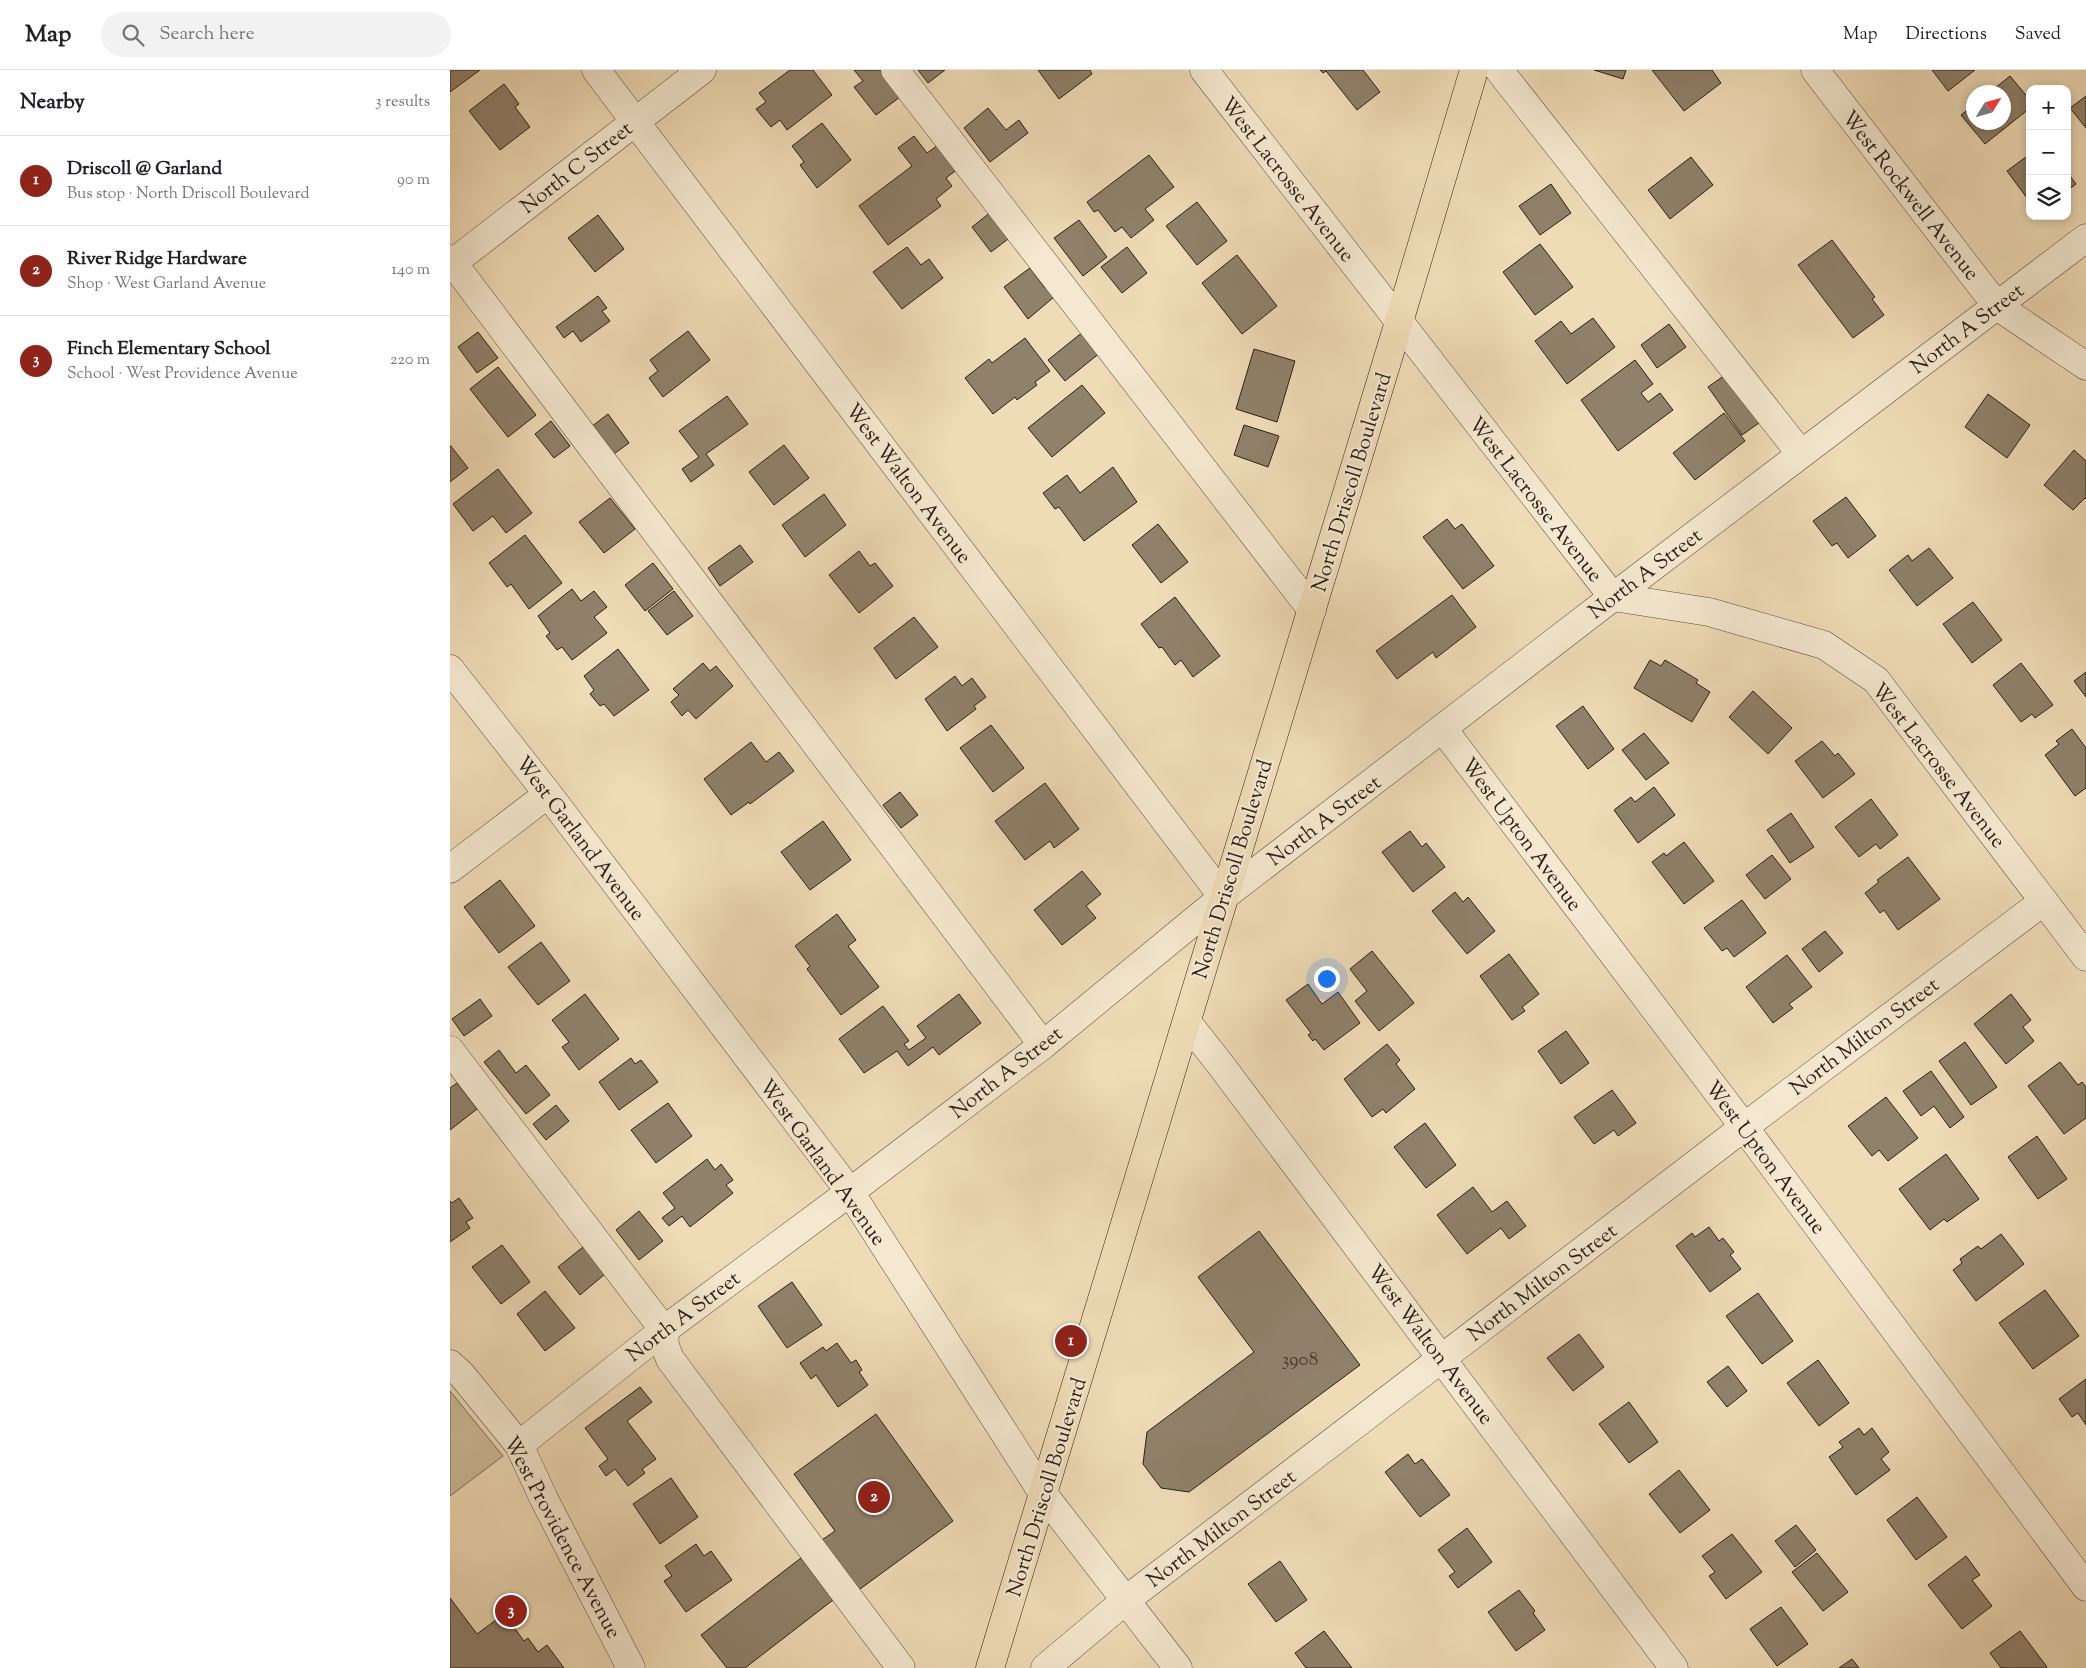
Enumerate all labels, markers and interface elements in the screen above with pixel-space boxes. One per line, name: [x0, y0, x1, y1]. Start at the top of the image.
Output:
search box: [101, 12, 451, 57]
text: Map: [25, 18, 71, 52]
icon: search: [119, 21, 147, 49]
text: Search here: [159, 21, 255, 48]
text: Map: [1843, 22, 1878, 48]
text: Directions: [1906, 22, 1987, 48]
text: Saved: [2015, 22, 2061, 48]
north arrow: [1966, 85, 2011, 130]
map controls: [2026, 85, 2071, 220]
button: +: [2026, 85, 2071, 130]
text: Nearby: [20, 88, 85, 118]
text: 3 results: [375, 91, 430, 114]
street label: West Lacrosse Avenue: [1212, 91, 1361, 269]
street label: West Rockwell Avenue: [1833, 105, 1985, 288]
street label: North C Street: [515, 115, 640, 222]
button: −: [2026, 130, 2071, 175]
text: Driscoll @ Garland: [67, 156, 222, 183]
text: 1: [33, 169, 39, 192]
text: 90 m: [397, 169, 430, 192]
button: layers: [2026, 175, 2071, 220]
text: Bus stop · North Driscoll Boulevard: [67, 183, 310, 206]
text: River Ridge Hardware: [67, 246, 247, 273]
text: 2: [32, 259, 40, 282]
text: 140 m: [392, 259, 430, 282]
text: Shop · West Garland Avenue: [67, 273, 266, 296]
street label: North A Street: [1905, 277, 2031, 382]
text: Finch Elementary School: [67, 336, 271, 363]
text: 3: [33, 349, 39, 372]
text: 220 m: [390, 349, 430, 372]
text: School · West Providence Avenue: [67, 363, 298, 386]
street label: North Driscoll Boulevard: [1305, 369, 1401, 596]
street label: West Walton Avenue: [837, 398, 978, 571]
street label: West Lacrosse Avenue: [1460, 411, 1609, 589]
street label: North A Street: [1583, 522, 1709, 627]
street label: West Lacrosse Avenue: [1863, 677, 2012, 855]
street label: West Garland Avenue: [507, 750, 651, 928]
street label: West Upton Avenue: [1453, 752, 1588, 918]
street label: North Driscoll Boulevard: [1186, 756, 1282, 983]
street label: North A Street: [1262, 769, 1388, 874]
your location: [1314, 966, 1340, 992]
street label: North Milton Street: [1784, 971, 1946, 1104]
street label: North A Street: [945, 1020, 1070, 1127]
street label: West Garland Avenue: [751, 1074, 892, 1253]
street label: West Upton Avenue: [1697, 1075, 1832, 1241]
street label: North Milton Street: [1462, 1217, 1624, 1350]
street label: West Walton Avenue: [1359, 1259, 1500, 1432]
street label: North A Street: [621, 1265, 747, 1370]
pin: 1: [1055, 1322, 1087, 1360]
house number: 3908: [1282, 1347, 1318, 1374]
street label: North Driscoll Boulevard: [1000, 1374, 1096, 1601]
street label: West Providence Avenue: [495, 1431, 627, 1645]
street label: North Milton Street: [1141, 1463, 1303, 1596]
pin: 2: [858, 1478, 890, 1516]
pin: 3: [495, 1592, 527, 1630]

